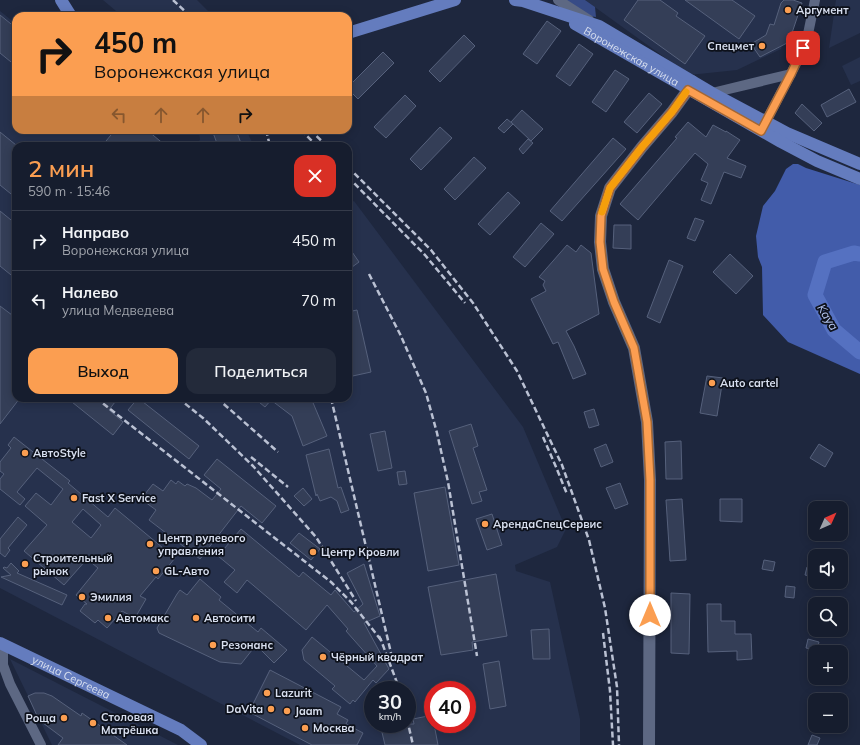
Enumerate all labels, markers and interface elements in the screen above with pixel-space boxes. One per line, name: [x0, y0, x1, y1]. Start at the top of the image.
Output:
place label: Аргумент: [796, 3, 849, 17]
marker: Аргумент: [783, 5, 793, 15]
street label: Воронежская улица: [581, 23, 682, 89]
text: 450 m: [94, 25, 177, 60]
icon: right: [28, 28, 80, 80]
pin: [786, 31, 820, 65]
icon: arrive: [792, 37, 814, 59]
place label: Спецмет: [707, 39, 755, 53]
marker: Спецмет: [757, 41, 767, 51]
text: Воронежская улица: [94, 60, 270, 83]
icon: left: [108, 104, 130, 126]
icon: ahead: [150, 104, 172, 126]
icon: ahead: [192, 104, 214, 126]
icon: right: [234, 104, 256, 126]
text: 2 мин: [28, 153, 94, 183]
button: close: [294, 155, 336, 197]
text: 590 m · 15:46: [28, 183, 110, 199]
text: Направо: [62, 223, 129, 242]
icon: right: [28, 230, 50, 252]
text: 450 m: [292, 231, 336, 250]
text: Воронежская улица: [62, 242, 189, 258]
text: Налево: [62, 283, 118, 302]
icon: left: [28, 290, 50, 312]
text: 70 m: [301, 291, 336, 310]
water label: Kaya: [814, 301, 842, 333]
text: улица Медведева: [62, 302, 174, 318]
button: Выход: [28, 348, 178, 394]
button: Поделиться: [186, 348, 336, 394]
place label: Auto cartel: [720, 376, 779, 390]
marker: Auto cartel: [707, 378, 717, 388]
place label: АвтоStyle: [33, 446, 86, 460]
marker: АвтоStyle: [20, 448, 30, 458]
place label: Fast X Service: [82, 491, 156, 505]
marker: Fast X Service: [69, 493, 79, 503]
north arrow: [808, 501, 848, 541]
map controls: [808, 501, 848, 733]
place label: АрендаСпецСервис: [493, 517, 602, 531]
marker: АрендаСпецСервис: [480, 519, 490, 529]
place label: Центр рулевого управления: [158, 531, 246, 558]
marker: Центр рулевого управления: [145, 539, 155, 549]
place label: Центр Кровли: [321, 545, 399, 559]
marker: Центр Кровли: [308, 547, 318, 557]
button: sound: [808, 549, 848, 589]
place label: Строительный рынок: [33, 551, 113, 578]
marker: Строительный рынок: [20, 559, 30, 569]
place label: GL-Авто: [164, 564, 210, 578]
marker: GL-Авто: [151, 566, 161, 576]
place label: Эмилия: [90, 590, 132, 604]
marker: Эмилия: [77, 592, 87, 602]
position arrow: [629, 594, 671, 636]
button: search: [808, 597, 848, 637]
place label: Автомакс: [116, 611, 170, 625]
place label: Автосити: [204, 611, 255, 625]
marker: Автомакс: [103, 613, 113, 623]
marker: Автосити: [191, 613, 201, 623]
place label: Резонанс: [221, 638, 273, 652]
marker: Резонанс: [208, 640, 218, 650]
button: +: [808, 645, 848, 685]
place label: Чёрный квадрат: [331, 650, 424, 664]
street label: улица Сергеева: [30, 652, 113, 702]
marker: Чёрный квадрат: [318, 652, 328, 662]
speed limit sign: 40: [424, 681, 476, 733]
place label: Lazurit: [275, 686, 312, 700]
marker: Lazurit: [262, 688, 272, 698]
text: 30: [378, 689, 402, 714]
button: −: [808, 693, 848, 733]
place label: DaVita: [226, 702, 263, 716]
marker: DaVita: [266, 704, 276, 714]
place label: Jaam: [295, 704, 323, 718]
marker: Jaam: [282, 706, 292, 716]
place label: Столовая Матрёшка: [101, 710, 159, 737]
text: km/h: [379, 710, 401, 723]
place label: Роща: [26, 711, 56, 725]
marker: Роща: [59, 713, 69, 723]
marker: Столовая Матрёшка: [88, 718, 98, 728]
place label: Москва: [313, 721, 355, 735]
marker: Москва: [300, 723, 310, 733]

